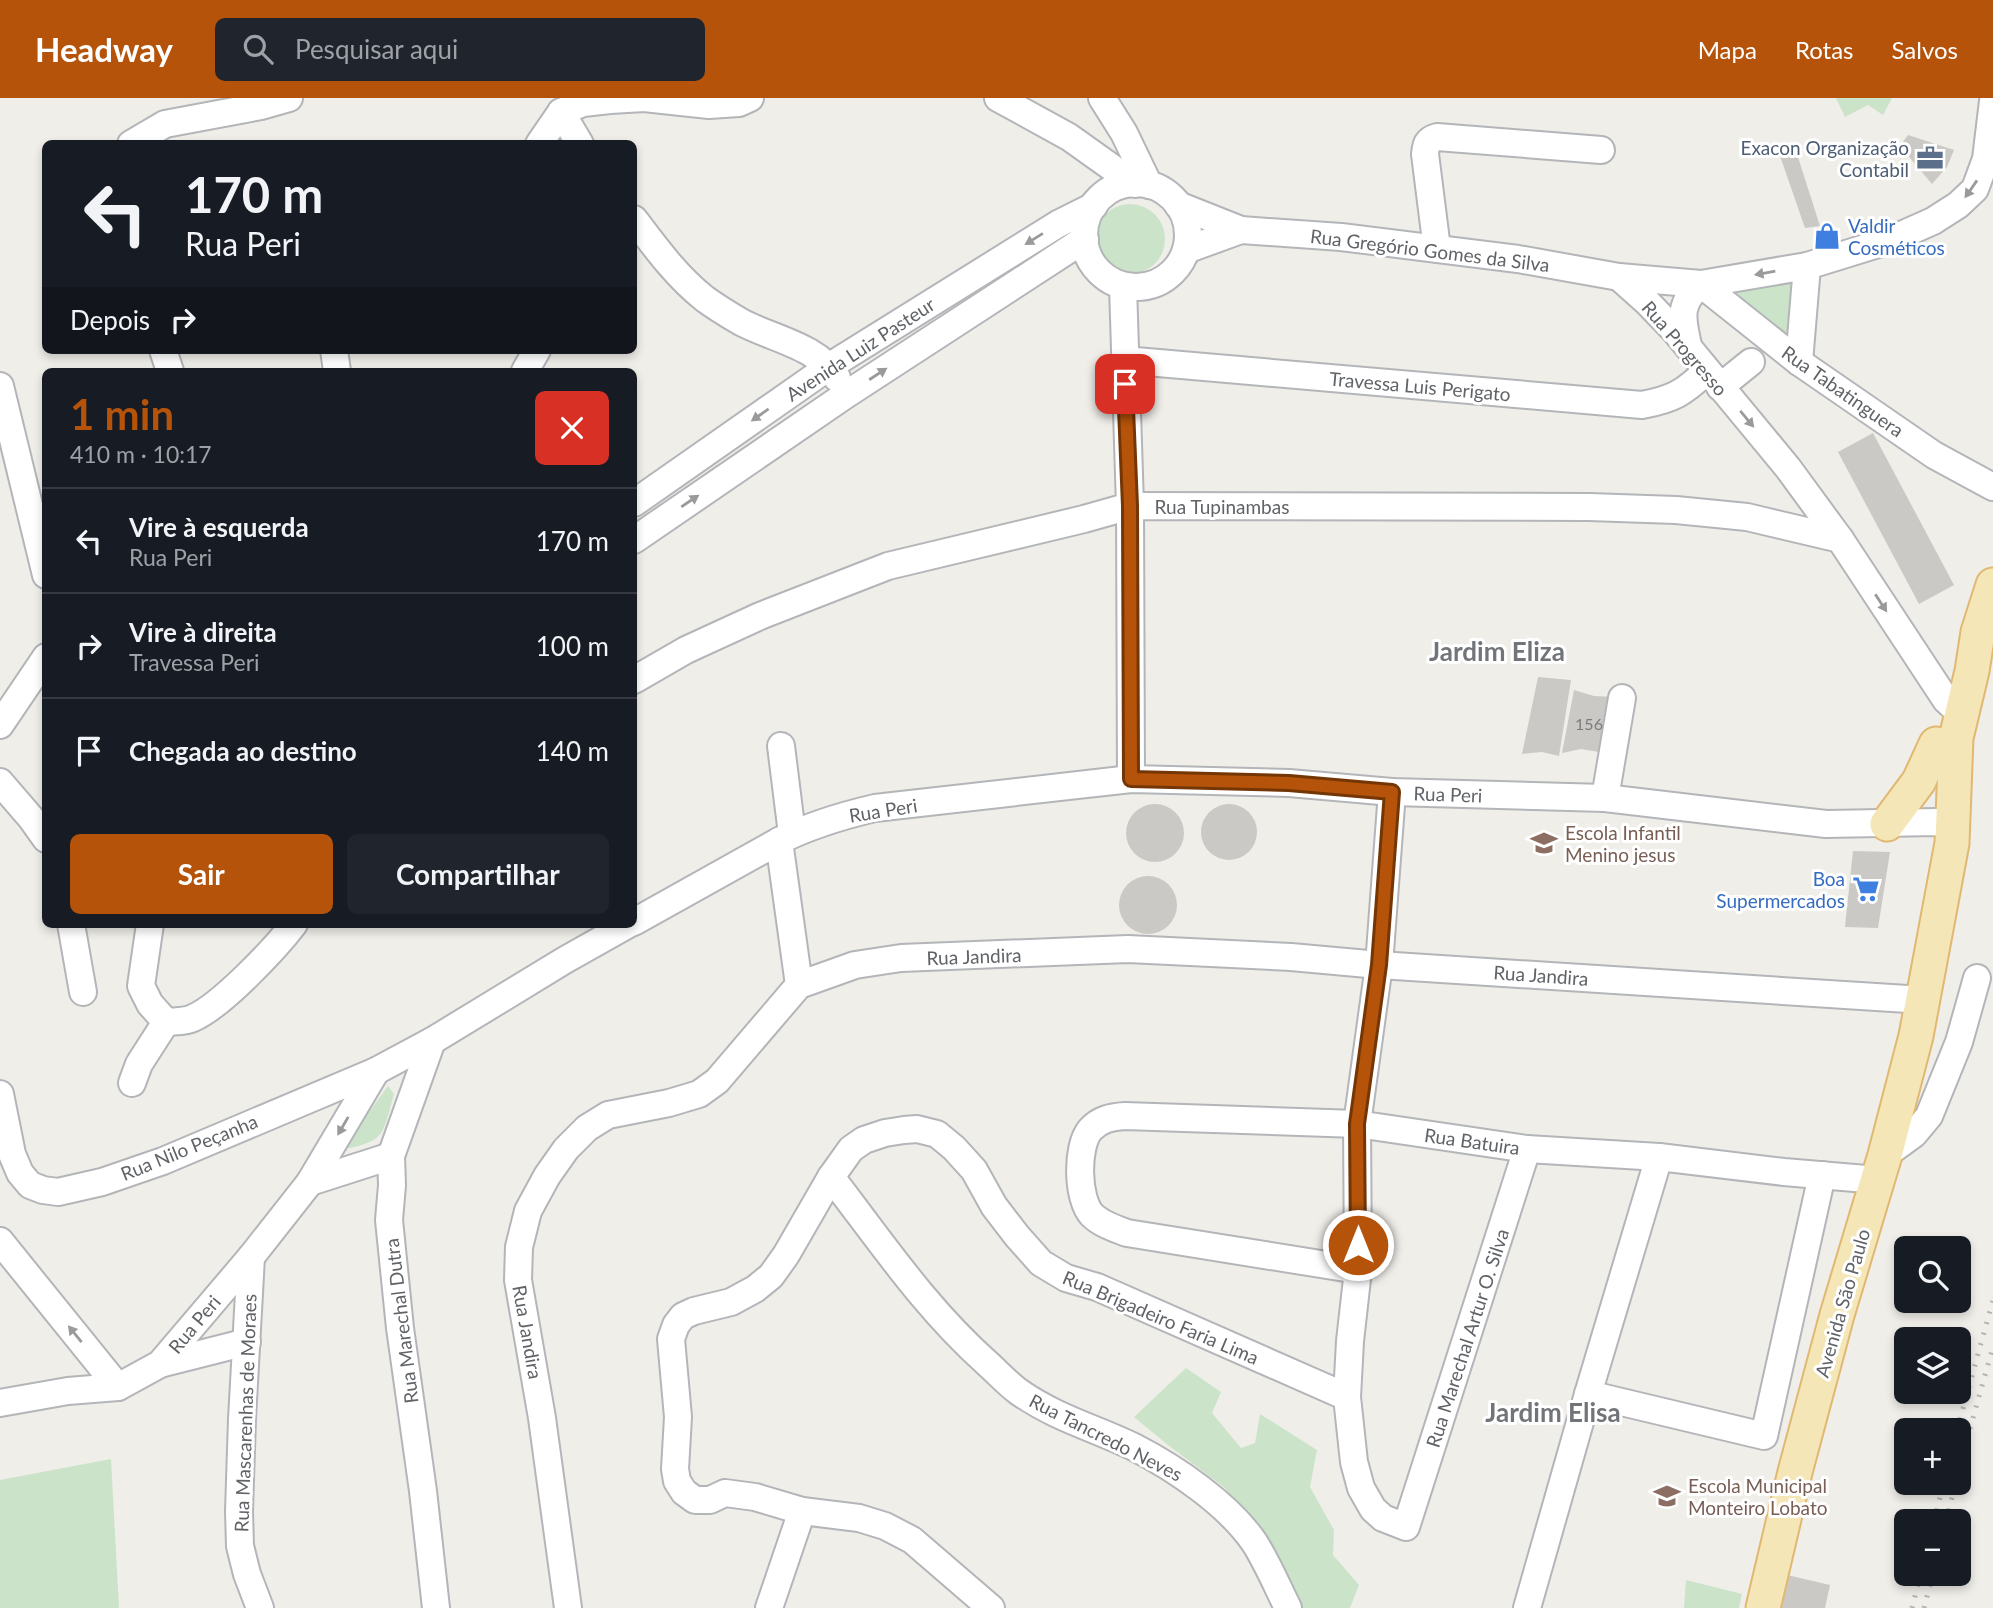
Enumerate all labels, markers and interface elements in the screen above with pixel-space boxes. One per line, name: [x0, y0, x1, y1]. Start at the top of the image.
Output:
search box: [215, 18, 705, 81]
text: Headway: [35, 29, 173, 69]
icon: search: [239, 30, 277, 68]
text: Pesquisar aqui: [295, 33, 458, 65]
text: Mapa: [1698, 35, 1757, 64]
text: Rotas: [1795, 35, 1854, 64]
text: Salvos: [1892, 35, 1958, 64]
place label: Exacon Organização Contabil: [1740, 136, 1909, 181]
office icon: Exacon Organização Contabil: [1915, 143, 1945, 173]
text: 170 m: [185, 165, 323, 223]
icon: left: [70, 168, 161, 259]
one-way arrow: [1965, 179, 1978, 199]
place label: Valdir Cosméticos: [1848, 214, 1945, 259]
shop icon: Valdir Cosméticos: [1812, 221, 1842, 251]
text: Rua Peri: [185, 224, 301, 263]
street label: Rua Gregório Gomes da Silva: [1309, 224, 1551, 276]
one-way arrow: [1024, 232, 1044, 245]
one-way arrow: [1754, 268, 1776, 279]
street label: Avenida Luiz Pasteur: [781, 292, 939, 406]
street label: Rua Progresso: [1637, 296, 1733, 400]
icon: right: [164, 301, 202, 339]
text: Depois: [70, 304, 150, 336]
street label: Rua Tabatinguera: [1778, 340, 1908, 442]
pin: [1095, 354, 1155, 414]
icon: arrive: [1106, 365, 1144, 403]
street label: Travessa Luis Perigato: [1328, 367, 1512, 405]
one-way arrow: [869, 368, 888, 381]
text: 1 min: [70, 389, 174, 439]
button: close: [535, 391, 609, 465]
one-way arrow: [751, 408, 769, 422]
one-way arrow: [1739, 411, 1754, 428]
text: 410 m · 10:17: [70, 440, 212, 468]
one-way arrow: [681, 494, 699, 508]
street label: Rua Tupinambas: [1155, 495, 1289, 518]
text: Vire à esquerda: [129, 511, 309, 543]
icon: left: [70, 522, 108, 560]
text: 170 m: [536, 525, 609, 557]
text: Rua Peri: [129, 543, 212, 571]
one-way arrow: [1875, 593, 1888, 612]
text: Vire à direita: [129, 616, 277, 648]
icon: right: [70, 627, 108, 665]
text: 100 m: [536, 630, 609, 662]
district label: Jardim Eliza: [1429, 635, 1565, 667]
text: Travessa Peri: [129, 648, 260, 676]
house number: 156: [1575, 714, 1603, 733]
icon: arrive: [70, 732, 108, 770]
text: Chegada ao destino: [129, 735, 357, 767]
text: 140 m: [536, 735, 609, 767]
street label: Rua Peri: [1413, 781, 1483, 807]
street label: Rua Peri: [847, 793, 919, 827]
place label: Escola Infantil Menino jesus: [1565, 821, 1681, 866]
school or university icon: Escola Infantil Menino jesus: [1529, 828, 1559, 858]
button: Sair: [70, 834, 333, 914]
button: Compartilhar: [347, 834, 609, 914]
place label: Boa Supermercados: [1716, 867, 1845, 912]
supermarket icon: Boa Supermercados: [1851, 874, 1881, 904]
street label: Rua Jandira: [926, 943, 1022, 969]
street label: Rua Jandira: [1493, 960, 1589, 990]
street label: Rua Nilo Peçanha: [117, 1109, 261, 1185]
one-way arrow: [337, 1117, 349, 1136]
street label: Rua Batuira: [1423, 1123, 1521, 1159]
position arrow: [1321, 1208, 1395, 1282]
street label: Rua Marechal Artur O. Silva: [1421, 1226, 1513, 1450]
street label: Avenida São Paulo: [1810, 1226, 1874, 1380]
map controls: [1894, 1236, 1971, 1586]
button: search: [1894, 1236, 1971, 1313]
street label: Rua Marechal Dutra: [379, 1237, 423, 1405]
street label: Rua Brigadeiro Faria Lima: [1060, 1265, 1262, 1369]
street label: Rua Jandira: [508, 1283, 548, 1381]
street label: Rua Peri: [163, 1290, 225, 1358]
street label: Rua Mascarenhas de Moraes: [229, 1293, 261, 1533]
one-way arrow: [68, 1326, 83, 1344]
button: layers: [1894, 1327, 1971, 1404]
street label: Rua Tancredo Neves: [1026, 1388, 1186, 1486]
district label: Jardim Elisa: [1485, 1396, 1621, 1428]
button: +: [1894, 1418, 1971, 1495]
place label: Escola Municipal Monteiro Lobato: [1688, 1474, 1827, 1519]
school or university icon: Escola Municipal Monteiro Lobato: [1652, 1481, 1682, 1511]
button: −: [1894, 1509, 1971, 1586]

